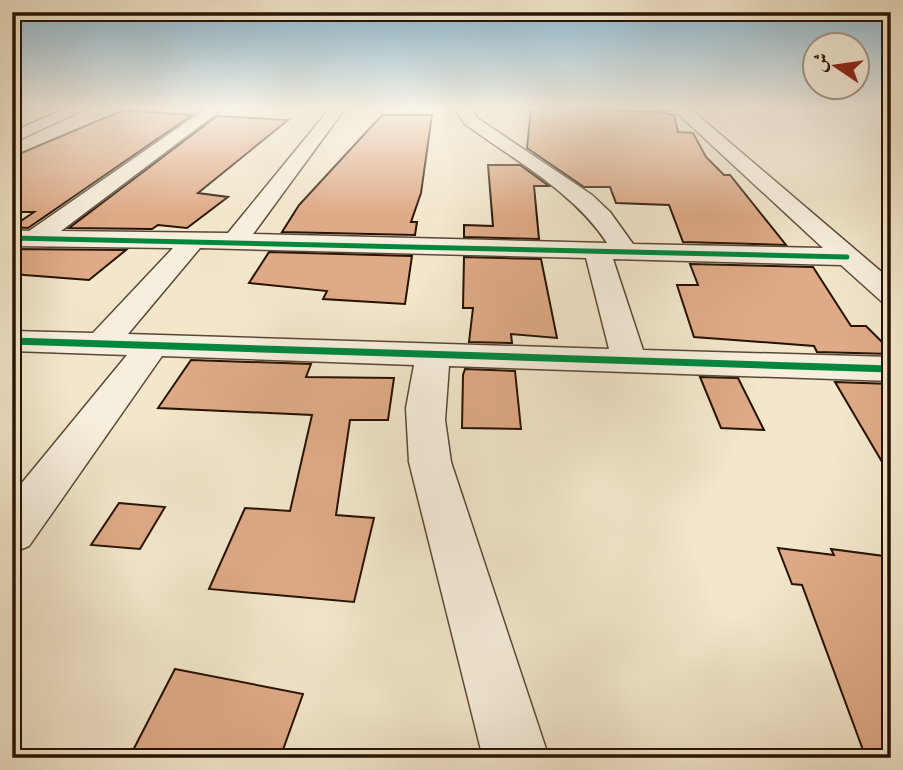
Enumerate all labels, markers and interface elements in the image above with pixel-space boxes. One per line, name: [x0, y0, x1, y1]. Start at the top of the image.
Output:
north arrow: [802, 32, 872, 102]
text: ش: [806, 50, 835, 75]

